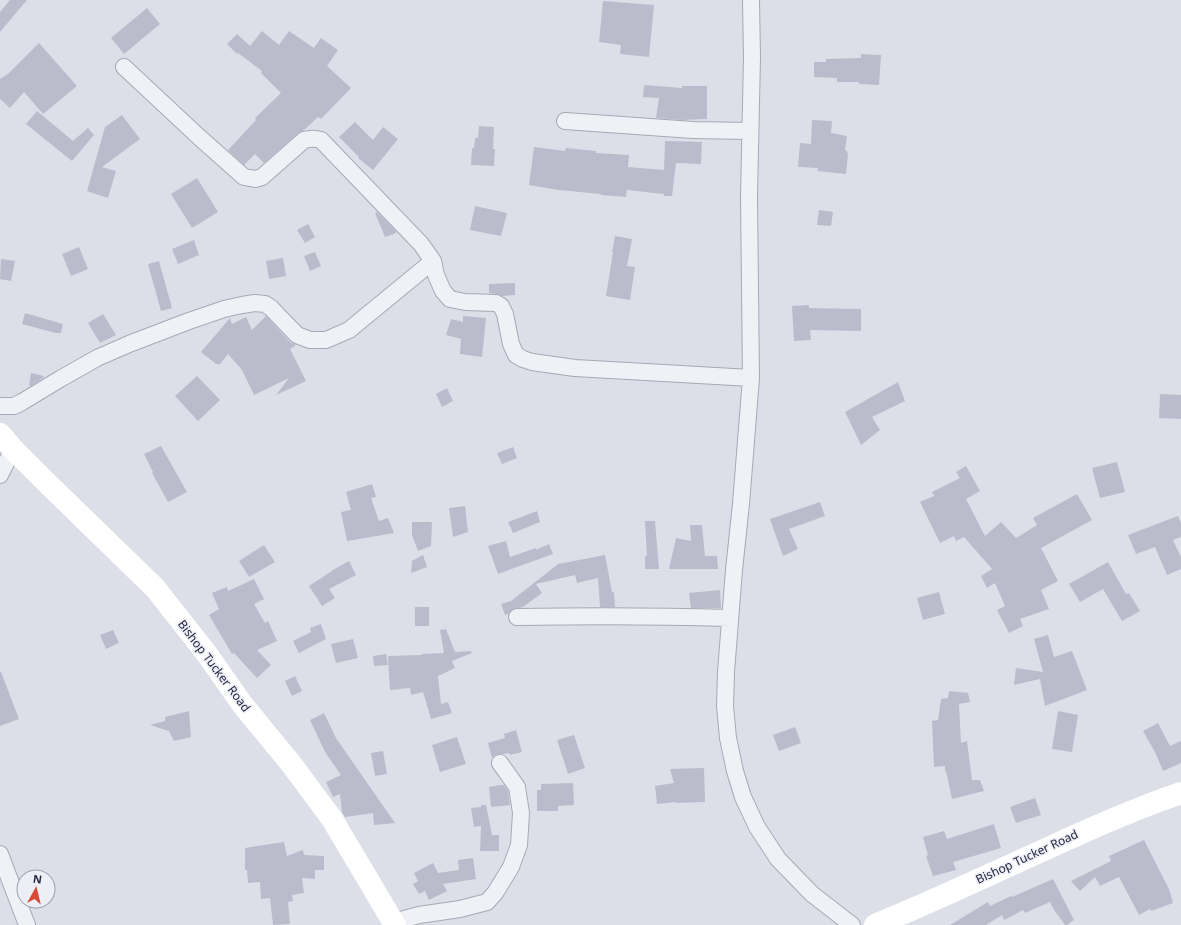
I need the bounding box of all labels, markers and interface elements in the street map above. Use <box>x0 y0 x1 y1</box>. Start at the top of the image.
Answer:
street label: Bishop Tucker Road <box>174 616 255 715</box>
street label: Bishop Tucker Road <box>973 825 1081 888</box>
north arrow <box>16 869 56 909</box>
text: N <box>32 871 43 887</box>

